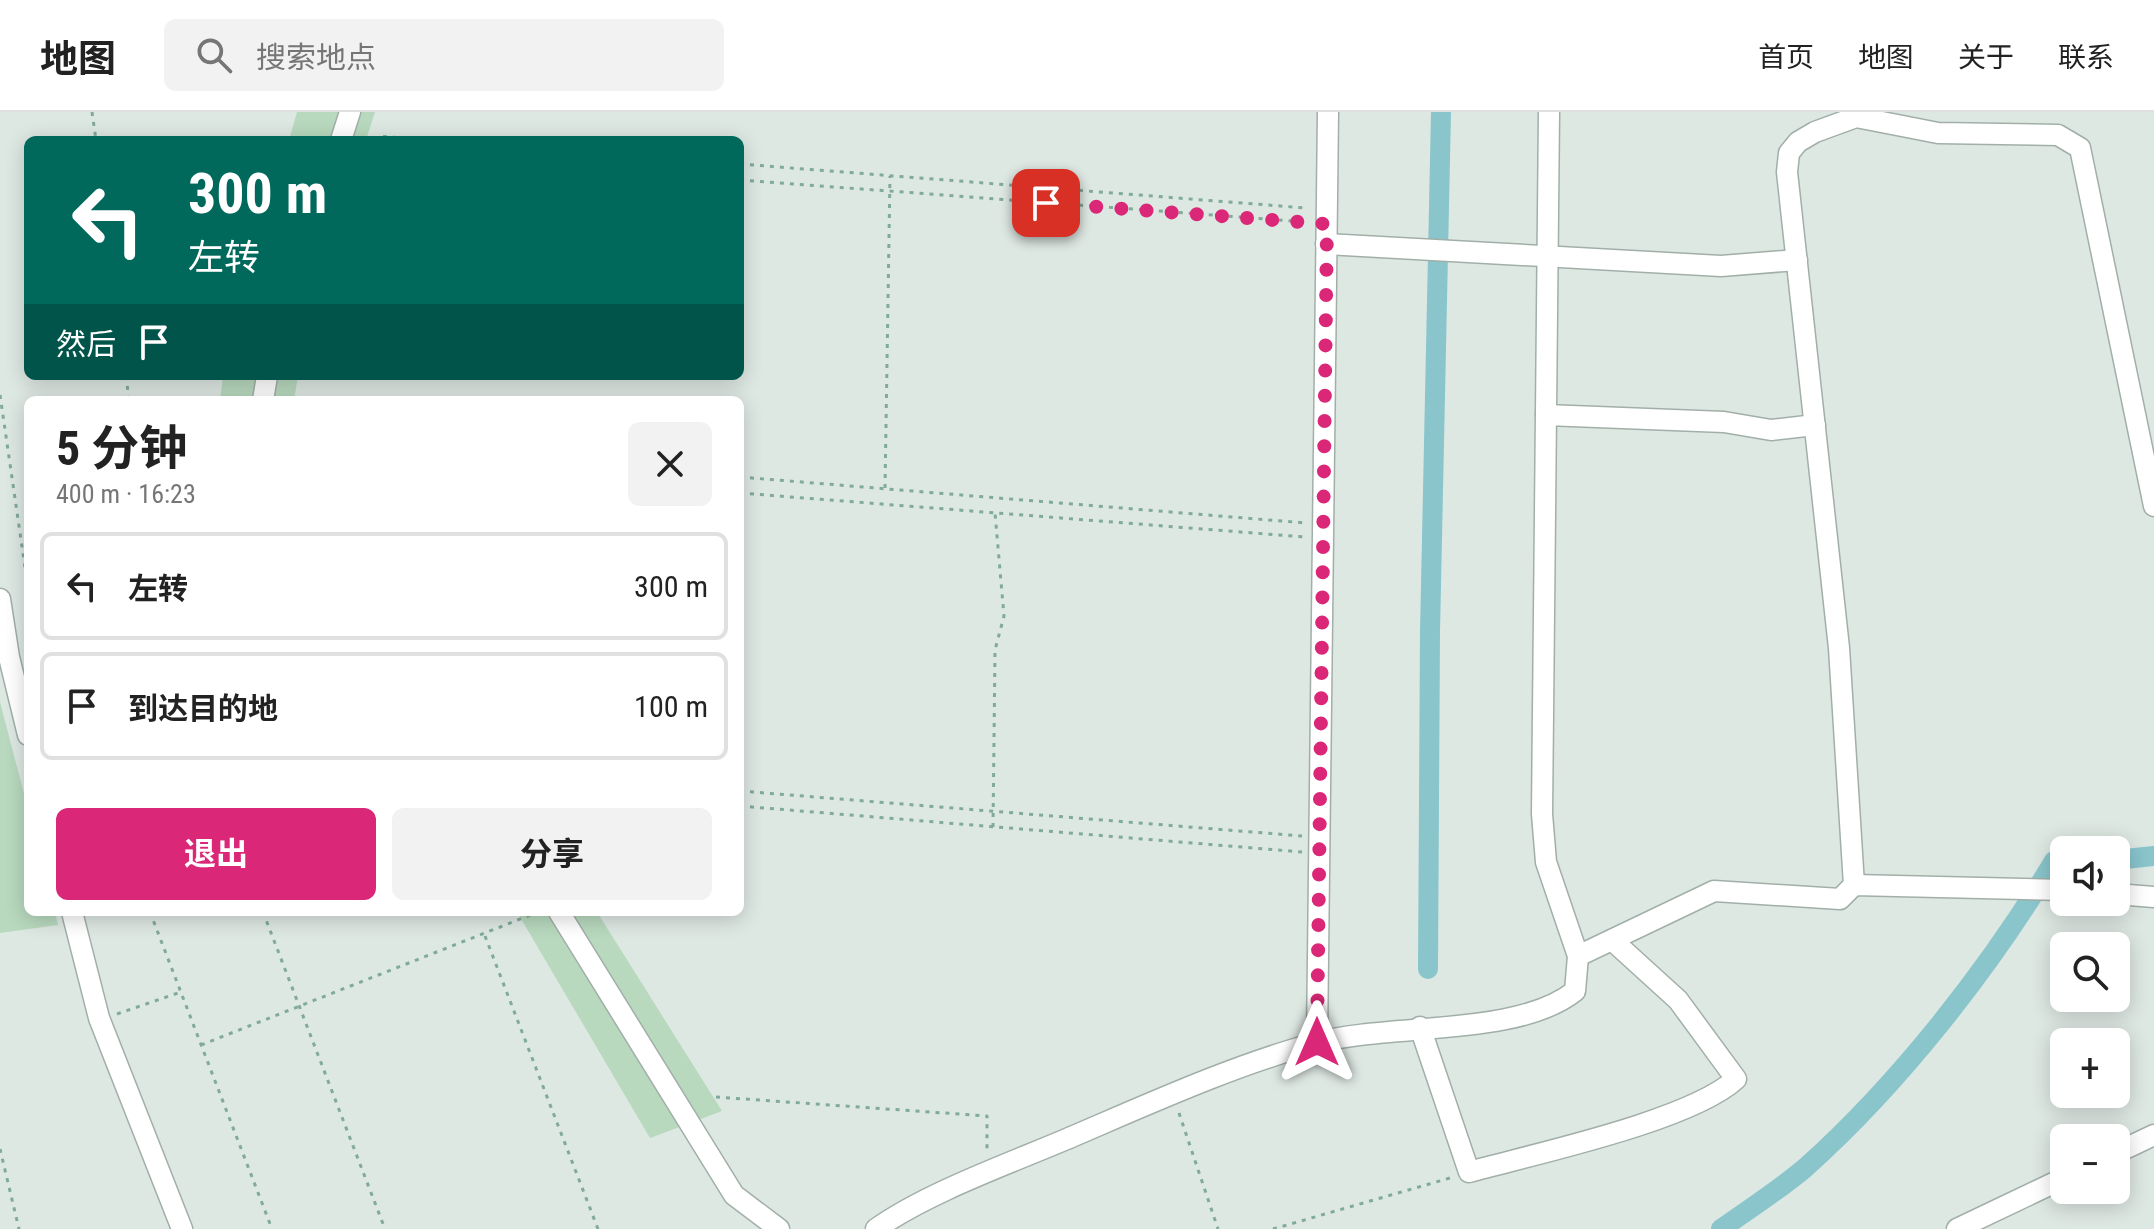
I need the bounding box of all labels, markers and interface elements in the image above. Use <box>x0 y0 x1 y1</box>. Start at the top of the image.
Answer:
search box <box>164 19 724 91</box>
icon: search <box>192 33 236 77</box>
text: 地图 <box>40 37 116 81</box>
text: 搜索地点 <box>256 40 376 75</box>
text: 首页 <box>1758 41 1814 74</box>
text: 地图 <box>1858 41 1914 74</box>
text: 关于 <box>1958 41 2014 74</box>
text: 联系 <box>2058 41 2114 74</box>
text: 300 m <box>188 161 327 227</box>
icon: left <box>56 168 160 272</box>
pin <box>1012 169 1080 237</box>
icon: arrive <box>1024 181 1068 225</box>
text: 左转 <box>188 237 260 279</box>
icon: arrive <box>132 320 176 364</box>
text: 然后 <box>56 327 116 362</box>
text: 5 分钟 <box>56 420 187 477</box>
button: close <box>628 422 712 506</box>
text: 400 m · 16:23 <box>56 479 196 509</box>
icon: left <box>60 564 104 608</box>
text: 300 m <box>634 569 708 604</box>
text: 左转 <box>128 571 188 606</box>
icon: arrive <box>60 684 104 728</box>
text: 100 m <box>634 689 708 724</box>
text: 到达目的地 <box>128 691 278 726</box>
button: 退出 <box>56 808 376 900</box>
button: 分享 <box>392 808 712 900</box>
map controls <box>2050 836 2130 1204</box>
button: sound <box>2050 836 2130 916</box>
button: search <box>2050 932 2130 1012</box>
position arrow <box>1275 1000 1359 1084</box>
button: + <box>2050 1028 2130 1108</box>
button: − <box>2050 1124 2130 1204</box>

